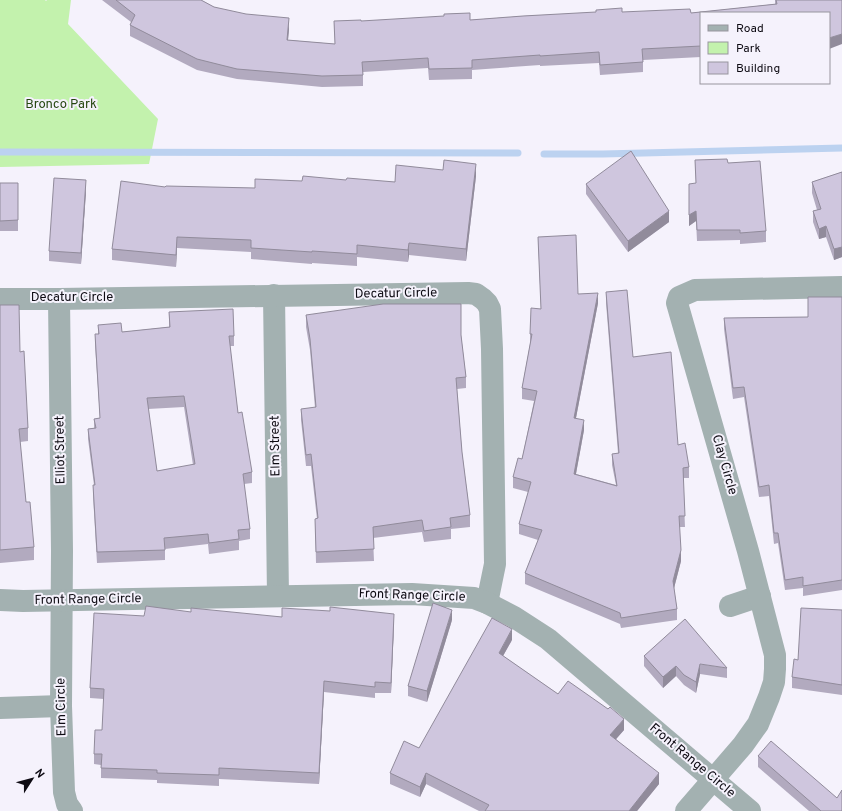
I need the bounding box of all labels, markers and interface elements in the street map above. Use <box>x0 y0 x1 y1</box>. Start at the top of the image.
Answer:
legend <box>700 12 830 84</box>
text: Road <box>736 21 764 37</box>
text: Park <box>736 41 761 57</box>
text: Building <box>736 61 780 77</box>
park label: Bronco Park <box>25 97 97 113</box>
street label: Decatur Circle <box>355 285 437 303</box>
street label: Decatur Circle <box>31 290 113 306</box>
street label: Elliot Street <box>52 415 70 485</box>
street label: Elm Street <box>267 415 285 477</box>
street label: Clay Circle <box>708 433 740 497</box>
street label: Front Range Circle <box>358 586 466 606</box>
street label: Front Range Circle <box>34 591 142 609</box>
street label: Elm Circle <box>53 678 71 736</box>
street label: Front Range Circle <box>646 720 738 802</box>
north arrow <box>12 759 52 799</box>
text: N <box>31 766 47 781</box>

